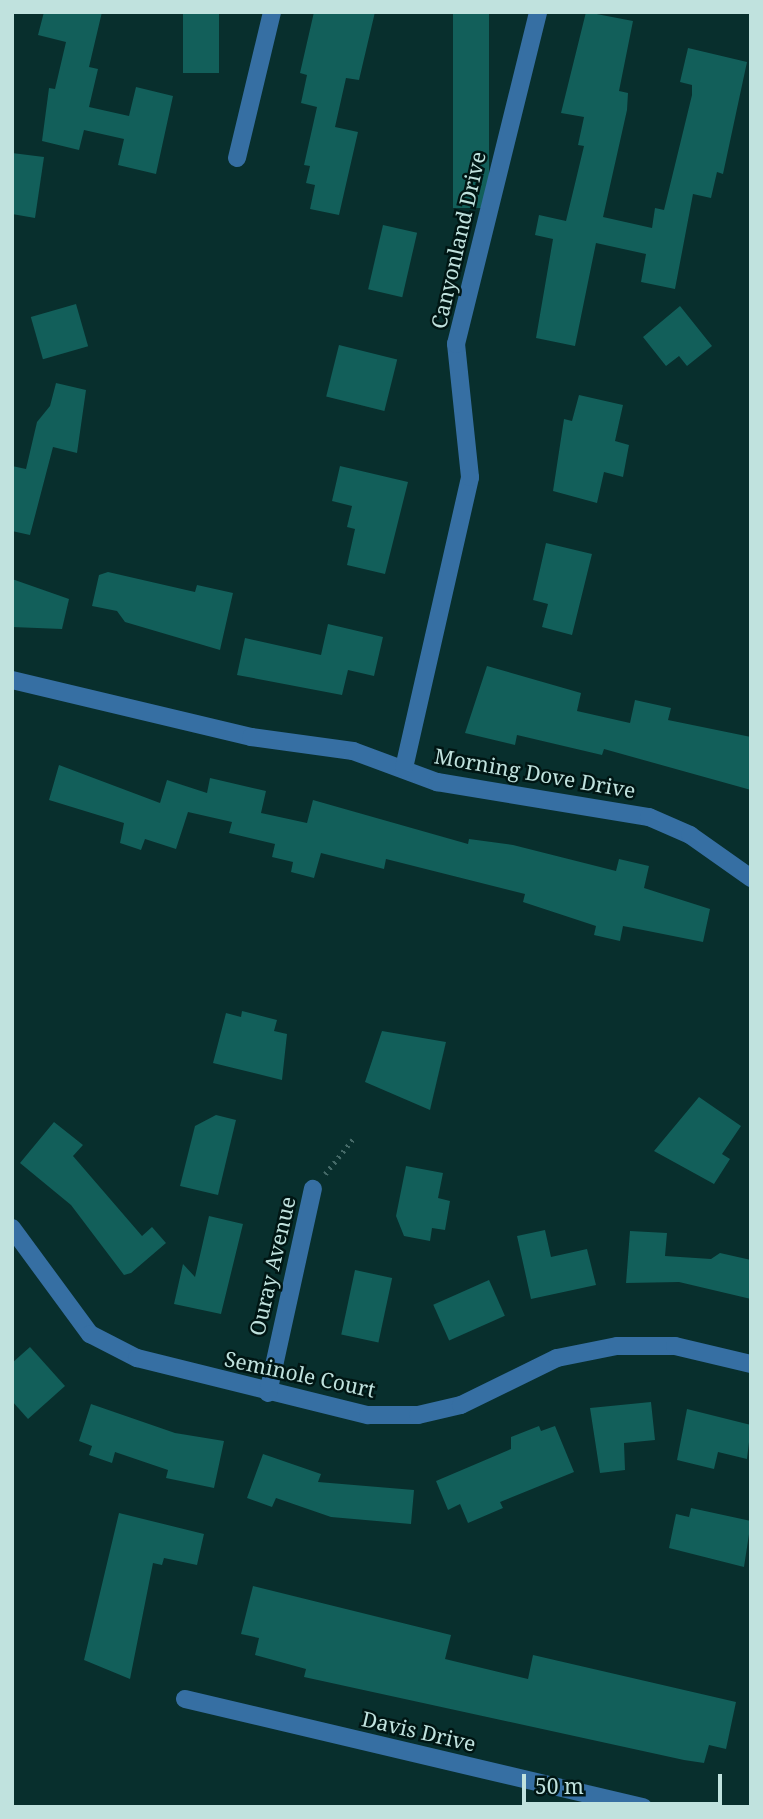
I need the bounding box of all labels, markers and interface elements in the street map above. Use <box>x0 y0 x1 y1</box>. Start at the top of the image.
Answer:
street label: Canyonland Drive <box>425 149 491 331</box>
street label: Morning Dove Drive <box>432 743 638 803</box>
street label: Ouray Avenue <box>244 1194 300 1338</box>
street label: Seminole Court <box>222 1346 378 1402</box>
street label: Davis Drive <box>360 1706 478 1756</box>
scale bar <box>525 1759 724 1803</box>
text: 50 m <box>535 1772 584 1800</box>

